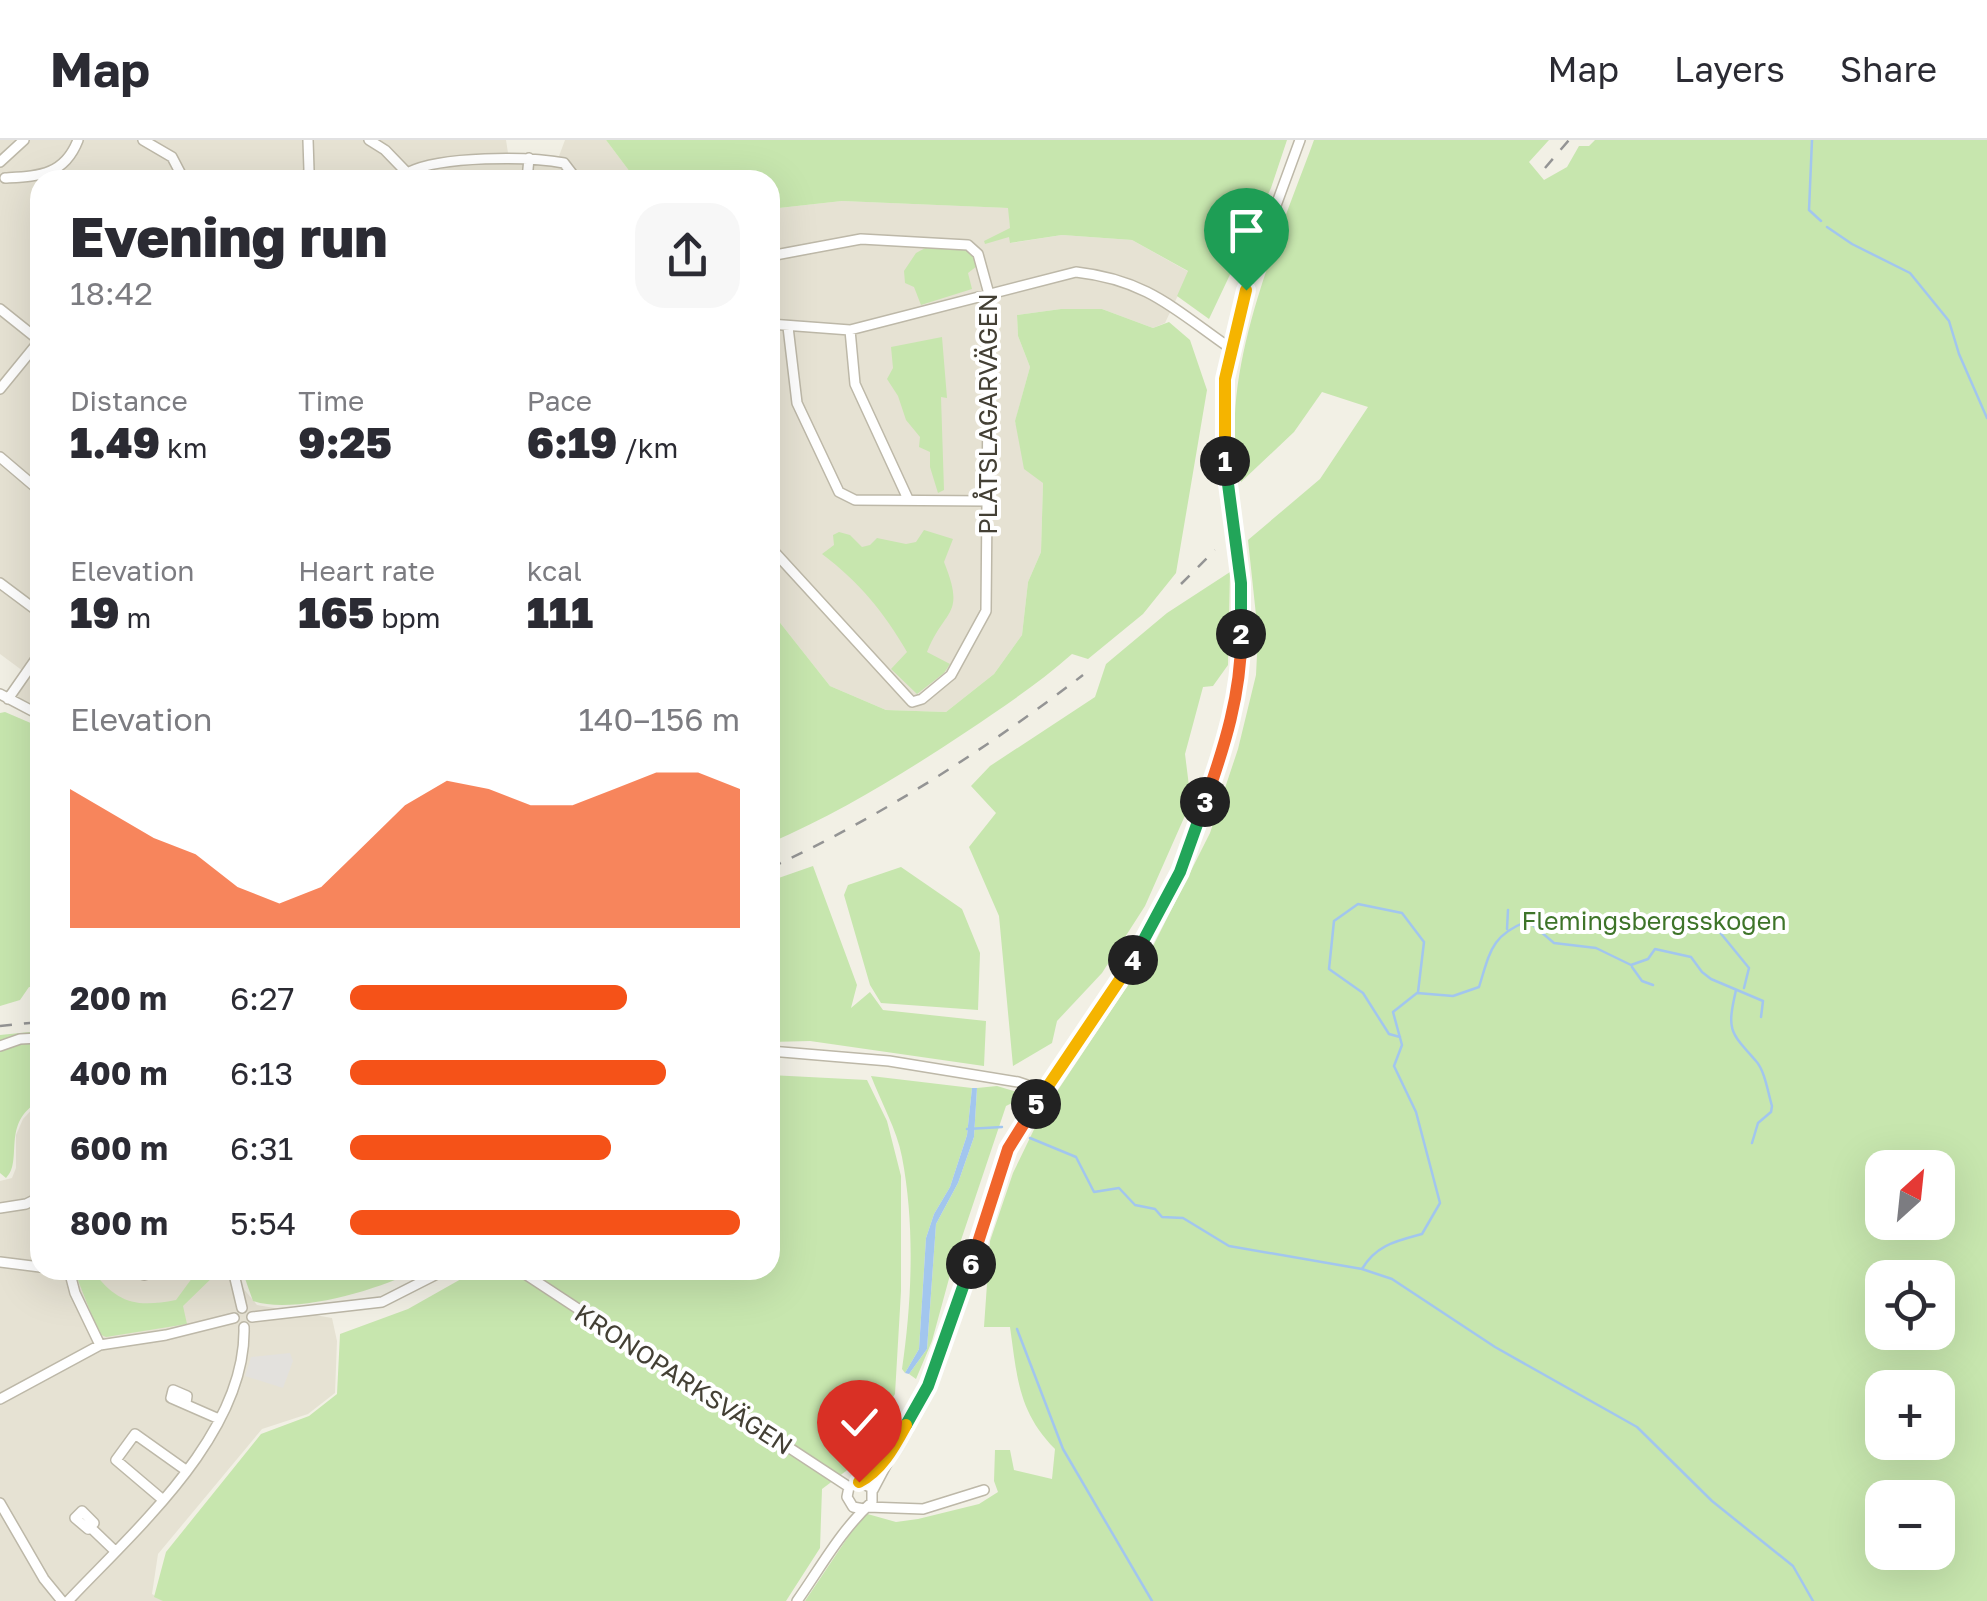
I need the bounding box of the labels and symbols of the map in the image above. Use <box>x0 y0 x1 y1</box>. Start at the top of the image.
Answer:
pin <box>1204 188 1289 291</box>
street label: PLÅTSLAGARVÄGEN <box>972 293 1003 535</box>
pin: 1 <box>1200 436 1250 486</box>
pin: 2 <box>1216 609 1266 659</box>
pin: 3 <box>1180 777 1230 827</box>
park label: Flemingsbergsskogen <box>1521 905 1787 936</box>
pin: 4 <box>1108 935 1158 985</box>
pin: 5 <box>1011 1079 1061 1129</box>
north arrow <box>1865 1150 1955 1240</box>
pin: 6 <box>946 1239 996 1289</box>
street label: KRONOPARKSVÄGEN <box>569 1297 799 1461</box>
pin <box>817 1380 902 1483</box>

